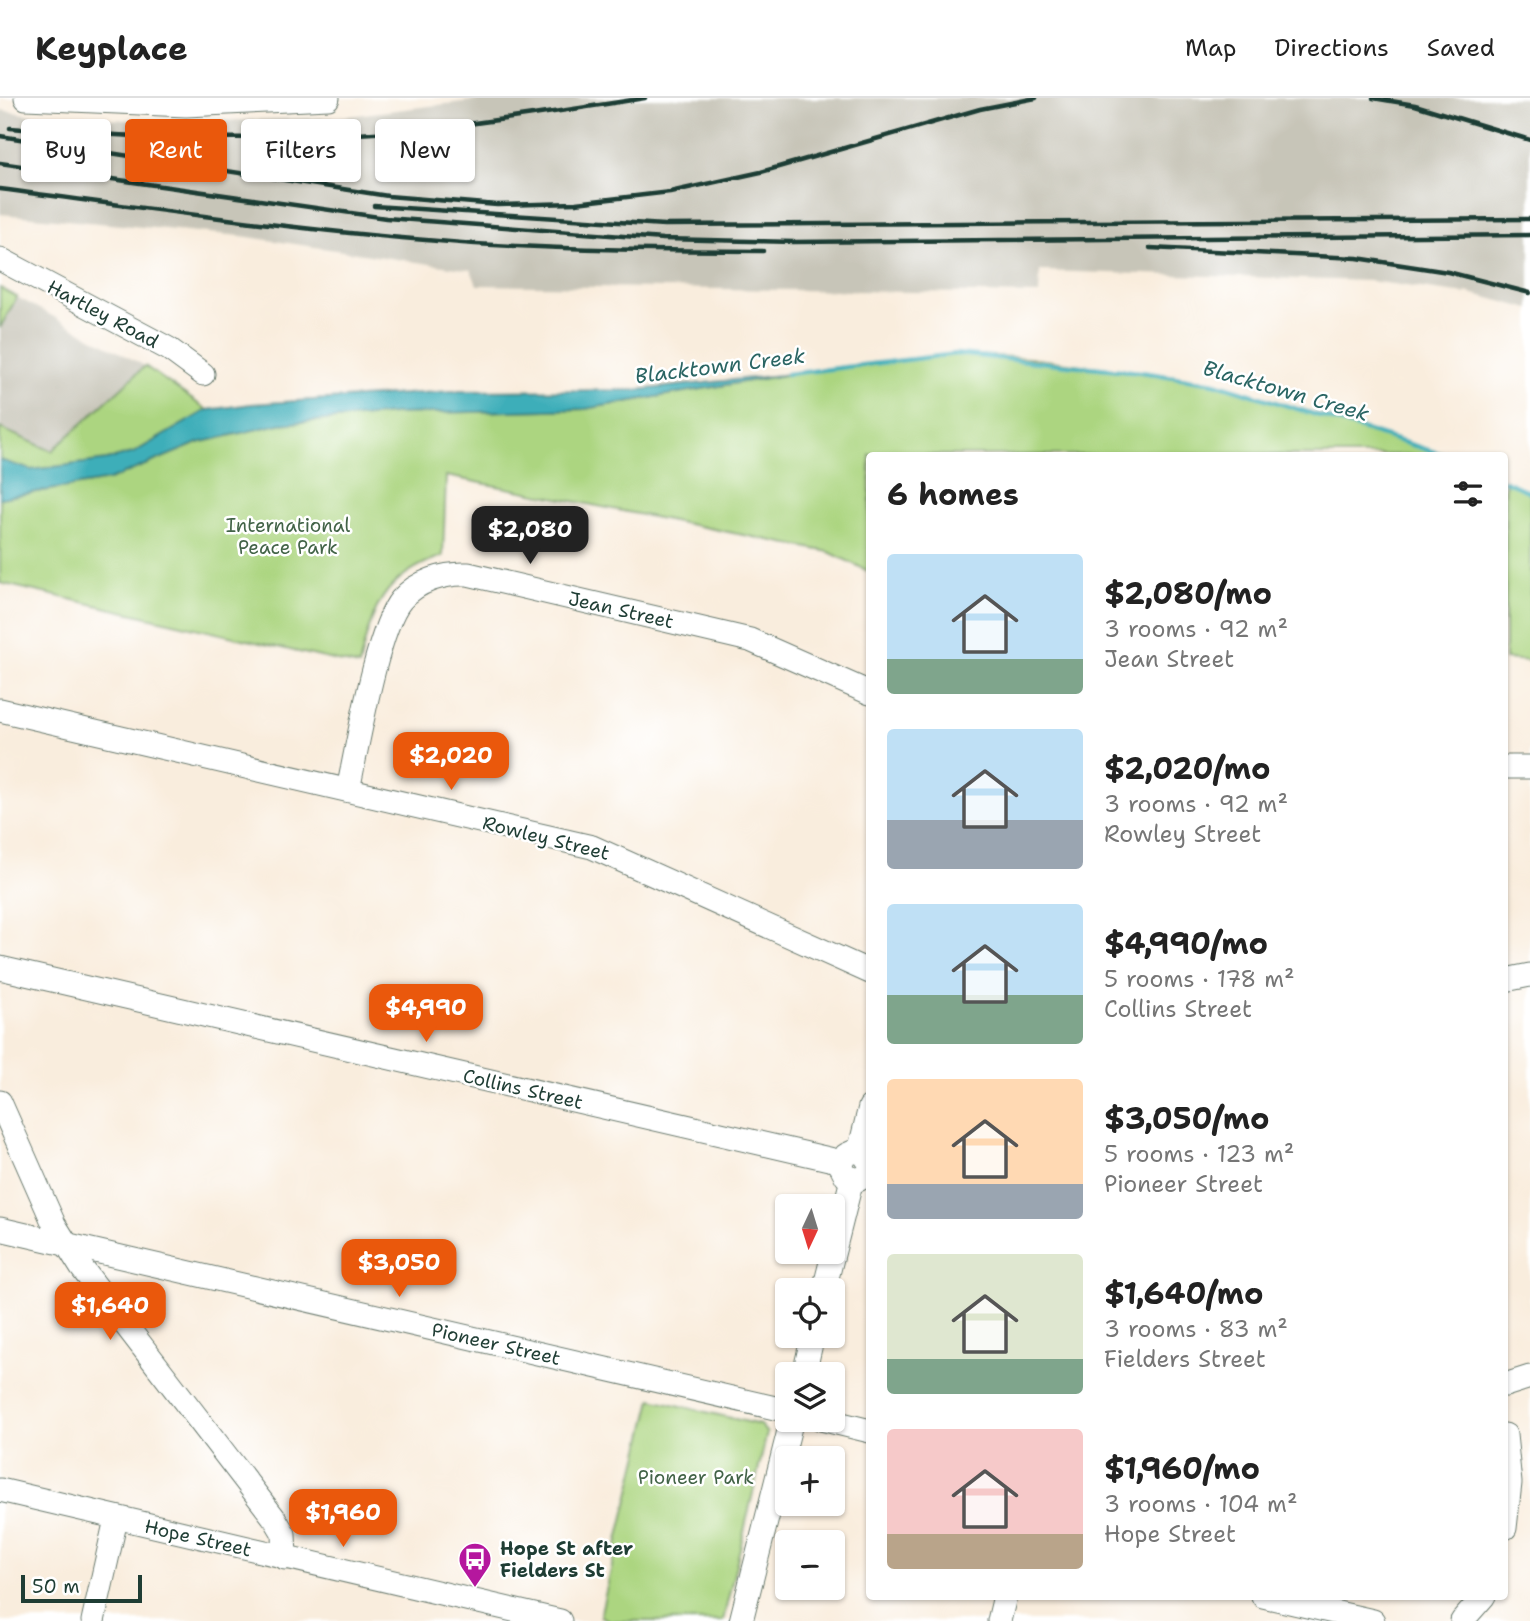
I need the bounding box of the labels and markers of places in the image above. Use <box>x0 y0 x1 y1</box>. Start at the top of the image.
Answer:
pin: $2,080 <box>473 506 587 566</box>
pin: $2,020 <box>394 732 508 792</box>
pin: $4,990 <box>369 984 483 1044</box>
pin: $3,050 <box>342 1240 456 1299</box>
pin: $1,640 <box>53 1282 167 1342</box>
pin: $1,960 <box>286 1490 400 1549</box>
place label: Hope St after Fielders St <box>500 1536 633 1583</box>
bus stop icon: Hope St after Fielders St <box>456 1540 494 1589</box>

